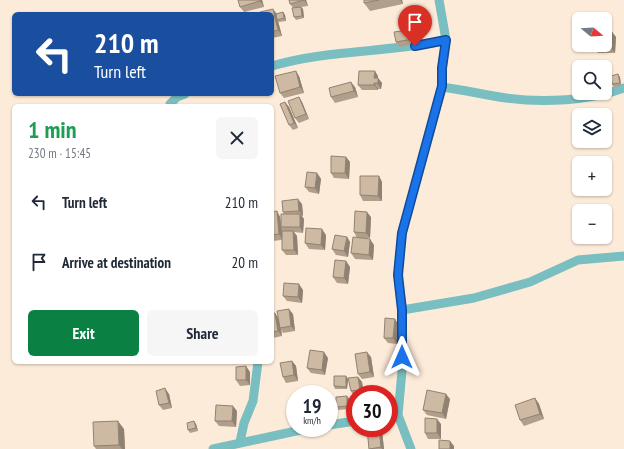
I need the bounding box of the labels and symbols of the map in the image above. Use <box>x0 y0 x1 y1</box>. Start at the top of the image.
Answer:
pin <box>398 5 432 46</box>
north arrow <box>572 12 612 52</box>
position arrow <box>381 336 423 378</box>
speed limit sign: 30 <box>346 385 398 437</box>

